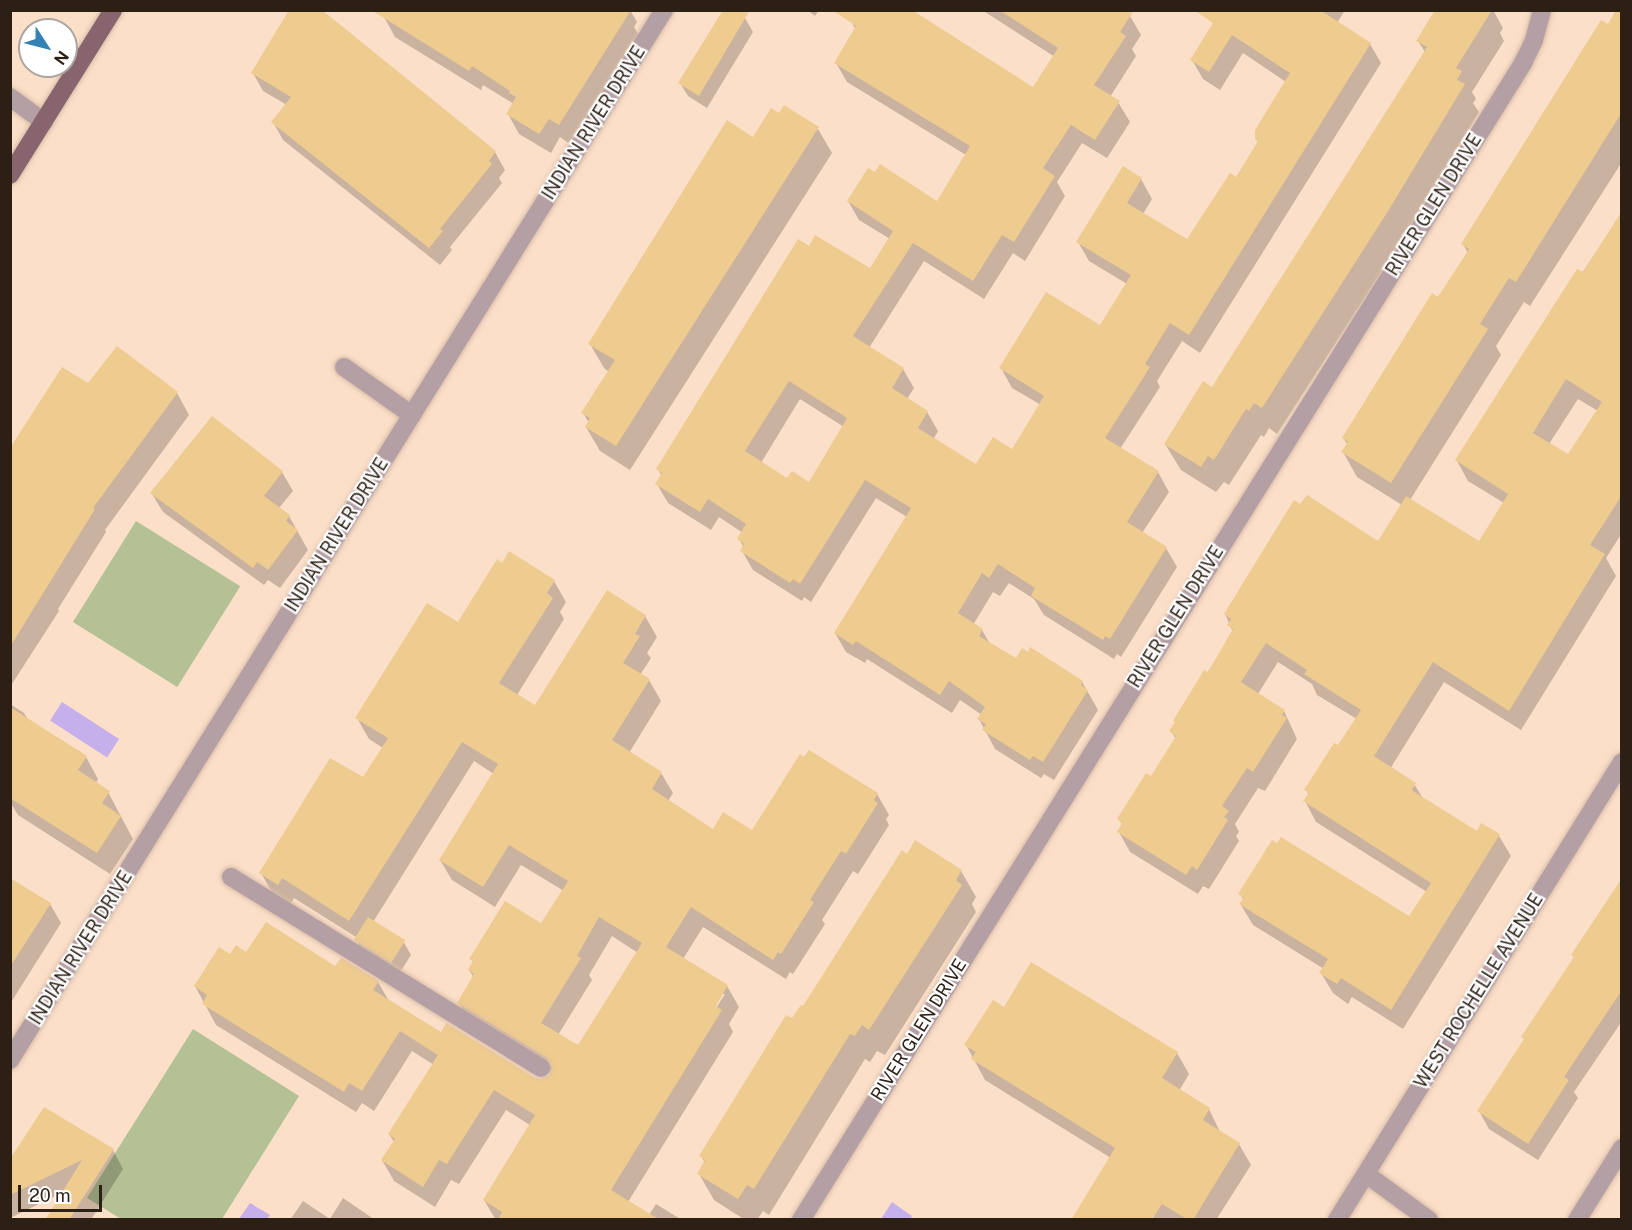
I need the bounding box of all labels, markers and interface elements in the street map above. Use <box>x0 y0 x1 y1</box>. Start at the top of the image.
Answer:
north arrow <box>18 18 78 78</box>
street label: INDIAN RIVER DRIVE <box>538 42 650 204</box>
text: N <box>50 47 73 68</box>
street label: RIVER GLEN DRIVE <box>1382 130 1486 280</box>
street label: INDIAN RIVER DRIVE <box>281 454 393 616</box>
street label: RIVER GLEN DRIVE <box>1124 542 1228 692</box>
street label: INDIAN RIVER DRIVE <box>25 867 137 1029</box>
street label: WEST ROCHELLE AVENUE <box>1410 890 1548 1092</box>
street label: RIVER GLEN DRIVE <box>867 955 971 1105</box>
scale bar <box>21 1173 105 1211</box>
text: 20 m <box>29 1185 71 1206</box>

